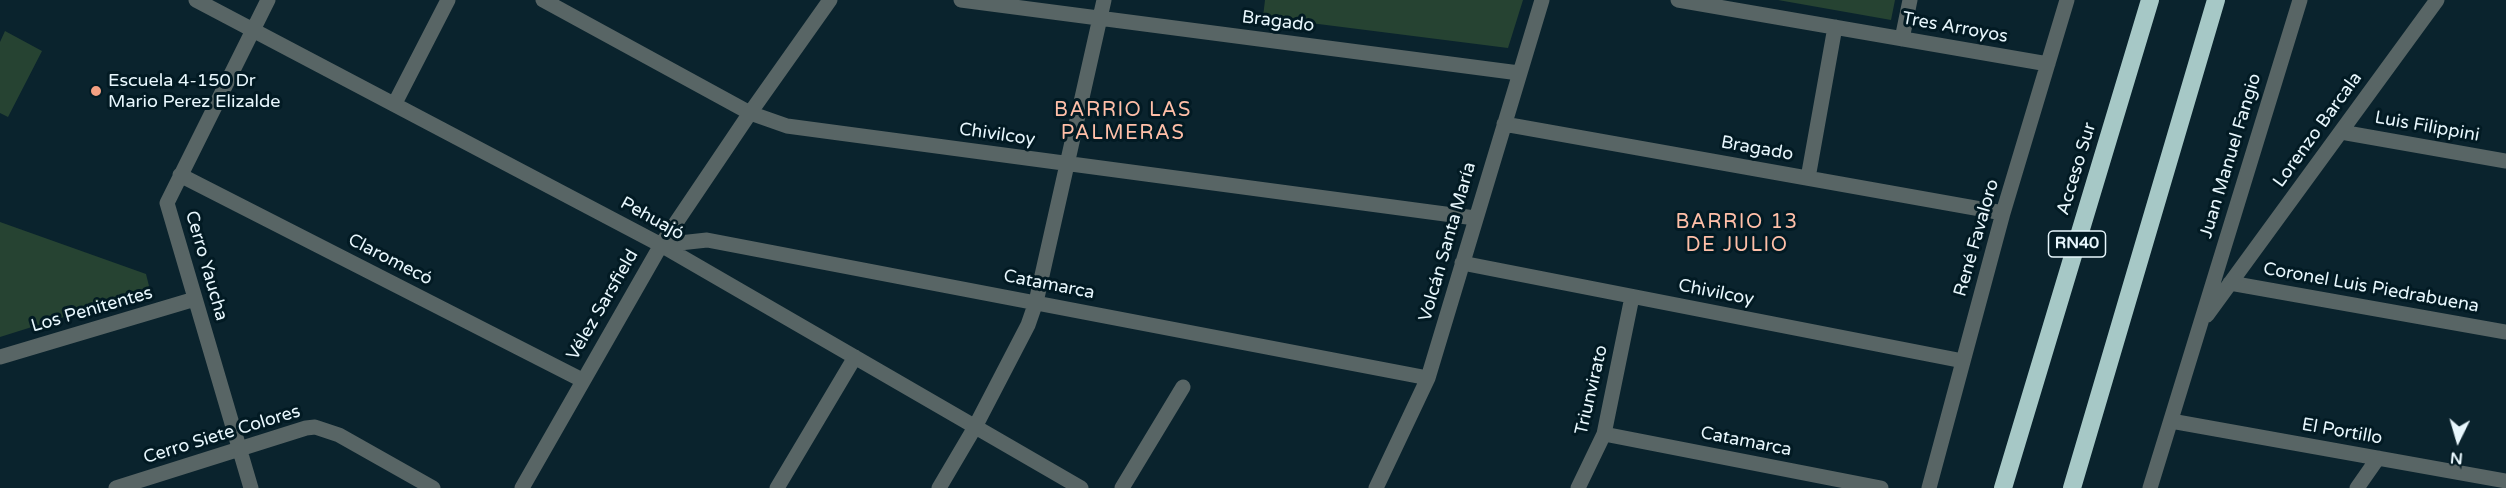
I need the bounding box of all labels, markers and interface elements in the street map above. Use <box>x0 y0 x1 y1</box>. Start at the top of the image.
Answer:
street label: Bragado <box>1240 7 1316 37</box>
street label: Tres Arroyos <box>1901 8 2009 48</box>
street label: Lorenzo Barcala <box>2269 68 2367 192</box>
place label: Escuela 4-150 Dr Mario Perez Elizalde <box>108 70 281 112</box>
street label: Juan Manuel Fangio <box>2196 71 2266 241</box>
marker: Escuela 4-150 Dr Mario Perez Elizalde <box>89 84 103 98</box>
district label: BARRIO LAS PALMERAS <box>1054 99 1192 146</box>
street label: Luis Filippini <box>2373 107 2481 147</box>
street label: Chivilcoy <box>958 119 1036 151</box>
street label: Acceso Sur <box>2053 120 2101 218</box>
street label: Bragado <box>1719 132 1795 166</box>
street label: Volcán Santa María <box>1415 160 1481 324</box>
street label: René Favaloro <box>1950 177 2004 299</box>
street label: Pehuajó <box>616 193 688 245</box>
street label: Cerro Yaucha <box>180 209 232 323</box>
district label: BARRIO 13 DE JULIO <box>1675 211 1799 258</box>
street label: Claromecó <box>344 230 436 290</box>
road number: RN40 <box>2048 231 2106 257</box>
street label: Vélez Sarsfield <box>563 246 643 364</box>
street label: Coronel Luis Piedrabuena <box>2261 258 2481 318</box>
street label: Catamarca <box>1002 266 1096 304</box>
street label: Chivilcoy <box>1676 275 1756 311</box>
street label: Los Penitentes <box>29 282 155 338</box>
street label: Triunvirato <box>1571 343 1613 437</box>
street label: Cerro Siete Colores <box>141 401 303 469</box>
north arrow <box>2428 410 2488 470</box>
street label: El Portillo <box>2300 414 2384 450</box>
street label: Catamarca <box>1699 423 1793 461</box>
text: N <box>2449 447 2464 468</box>

